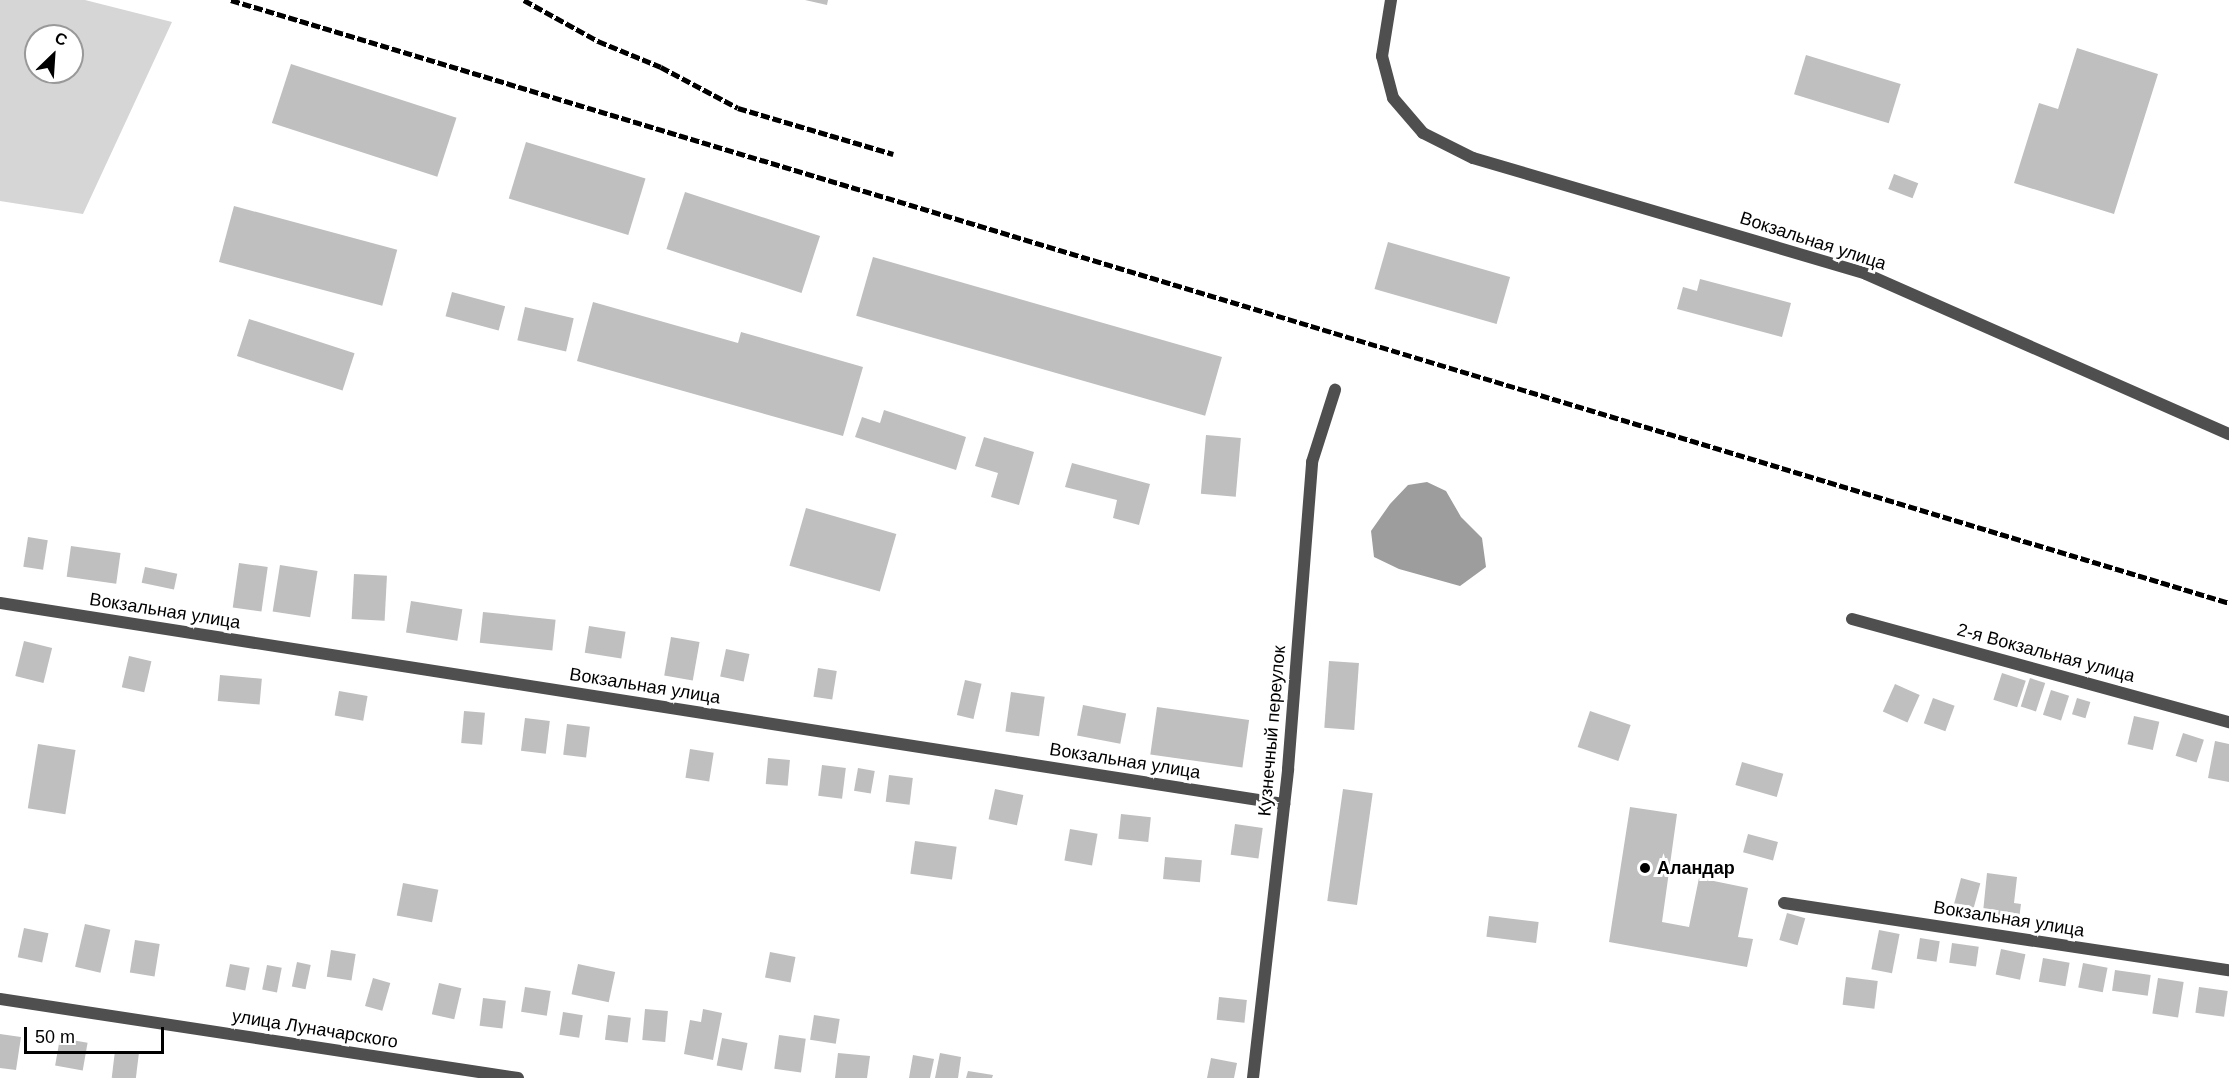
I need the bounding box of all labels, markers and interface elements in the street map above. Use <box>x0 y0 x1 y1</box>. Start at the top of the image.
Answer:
north arrow <box>24 24 84 84</box>
text: С <box>52 29 70 49</box>
street label: Вокзальная улица <box>1737 207 1889 275</box>
street label: Вокзальная улица <box>88 588 242 634</box>
street label: 2-я Вокзальная улица <box>1955 619 2137 687</box>
street label: Кузнечный переулок <box>1254 645 1290 817</box>
street label: Вокзальная улица <box>568 663 722 709</box>
street label: Вокзальная улица <box>1048 738 1202 784</box>
place label: Аландар <box>1657 857 1735 879</box>
marker: Аландар <box>1638 861 1652 875</box>
street label: Вокзальная улица <box>1932 896 2086 942</box>
street label: улица Луначарского <box>230 1005 400 1053</box>
scale bar <box>27 1015 166 1053</box>
text: 50 m <box>35 1027 75 1047</box>

